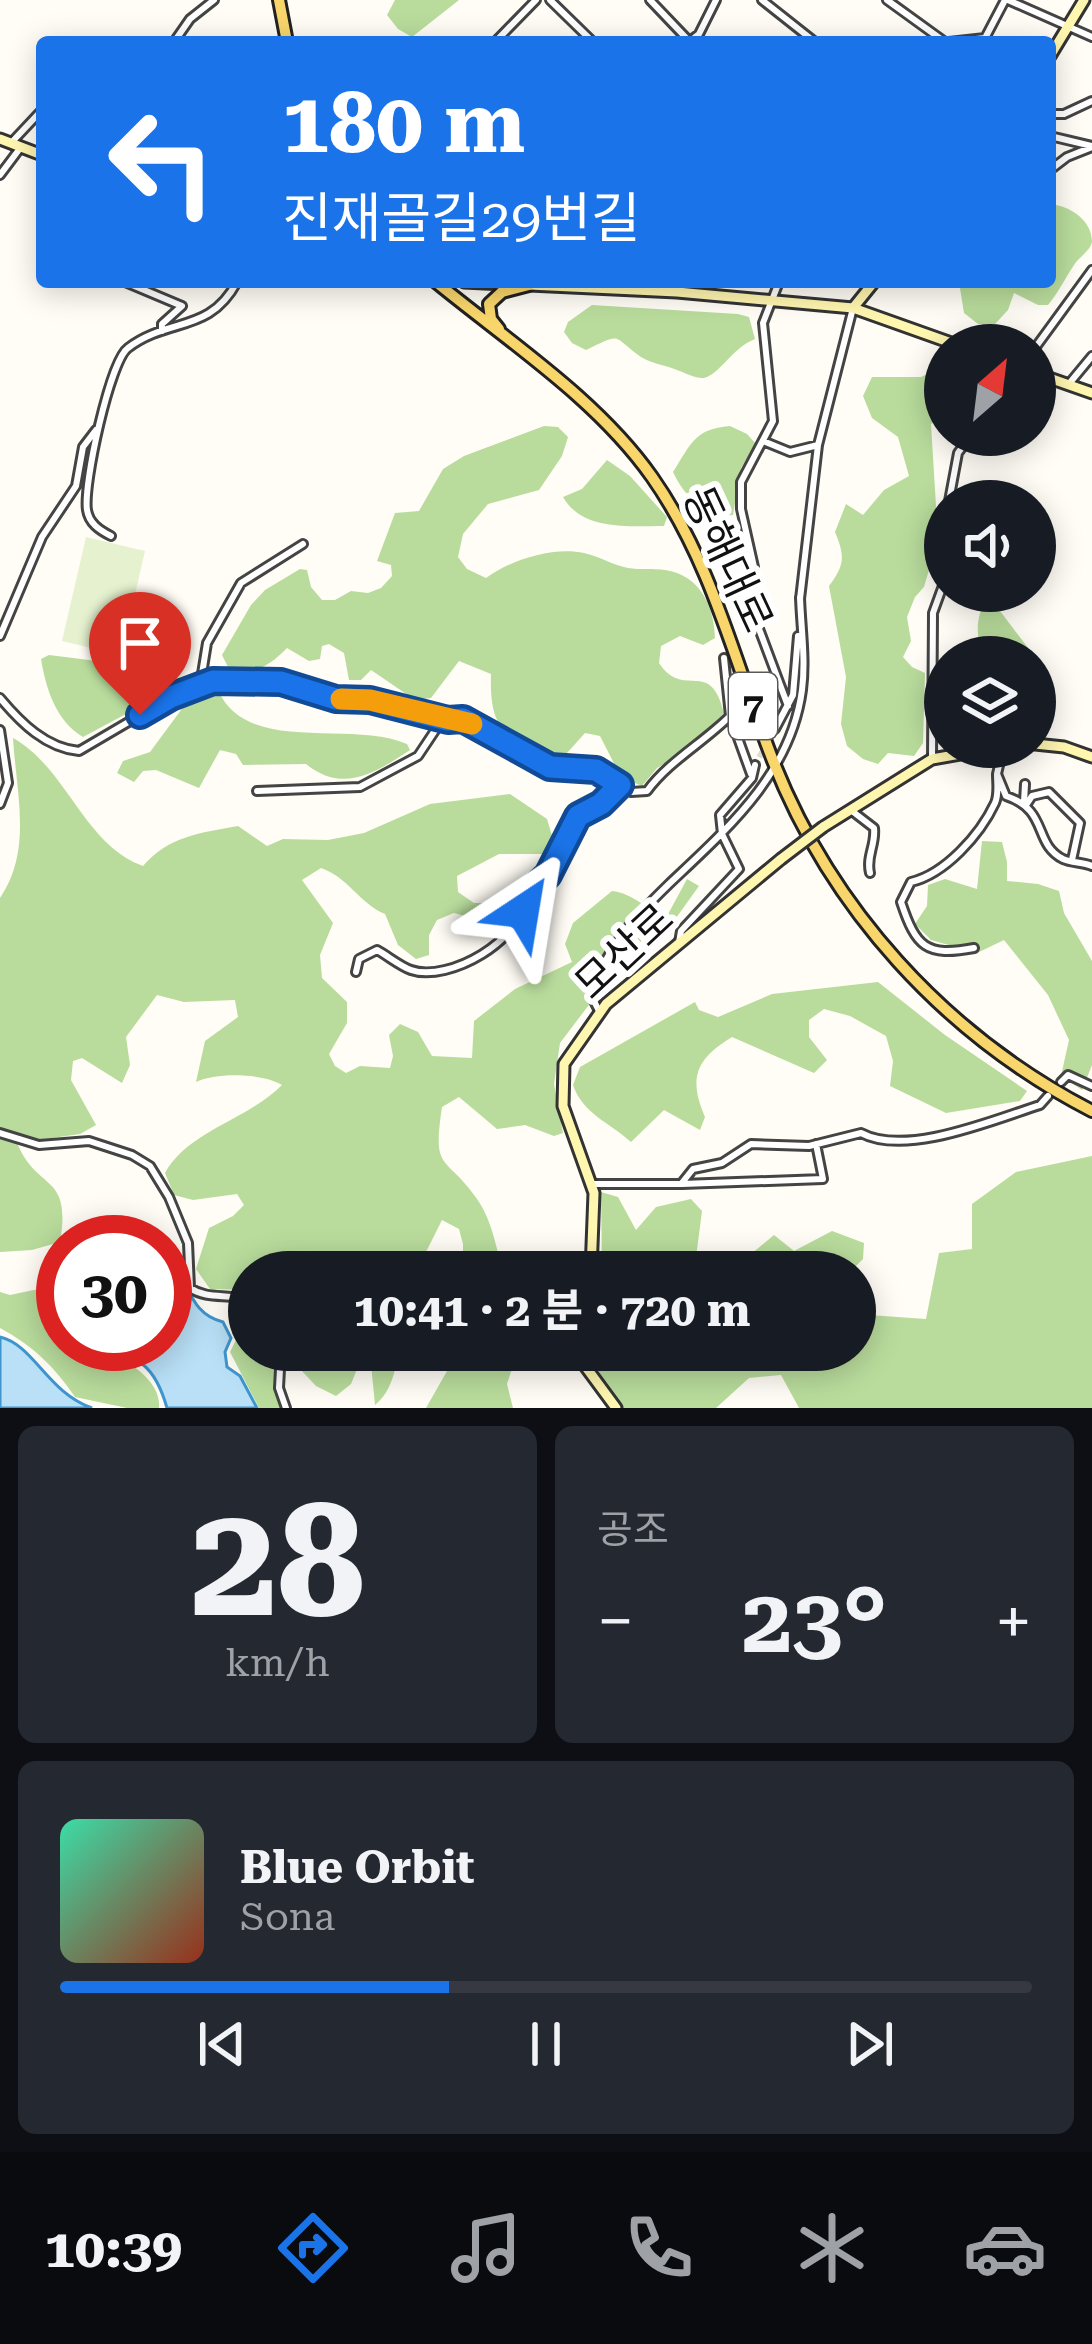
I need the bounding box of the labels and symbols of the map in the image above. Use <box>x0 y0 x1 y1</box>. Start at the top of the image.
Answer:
north arrow <box>924 324 1056 456</box>
street label: 동해대로 <box>673 479 783 639</box>
pin <box>89 592 191 715</box>
road number: 7 <box>729 673 777 739</box>
position arrow <box>460 848 586 974</box>
street label: 모산로 <box>565 894 683 1008</box>
speed limit sign: 30 <box>36 1215 192 1371</box>

